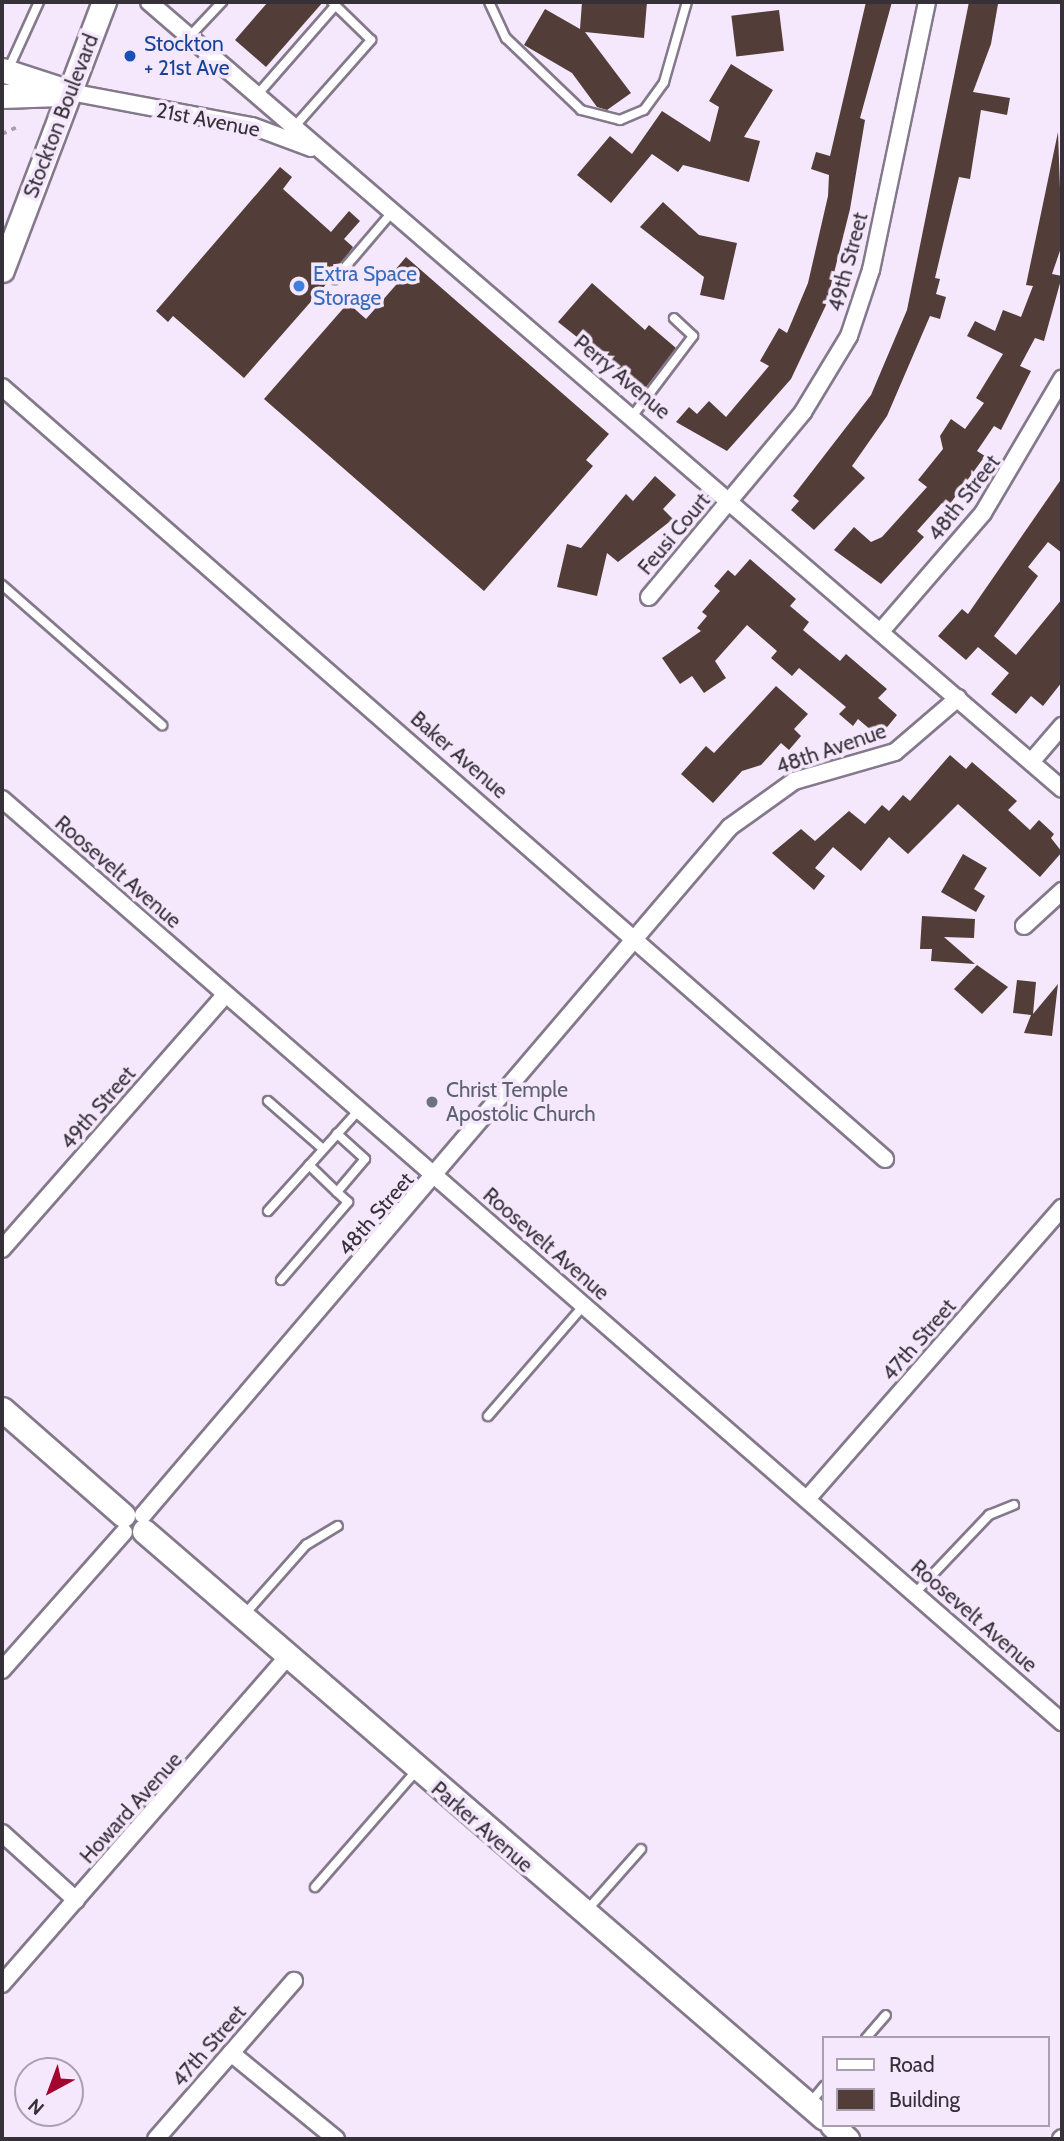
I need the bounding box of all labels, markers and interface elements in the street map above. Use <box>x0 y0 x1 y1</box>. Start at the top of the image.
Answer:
street label: Stockton Boulevard <box>18 31 104 201</box>
place label: Stockton + 21st Ave <box>144 31 229 81</box>
marker: Stockton + 21st Ave <box>122 48 138 64</box>
street label: 21st Avenue <box>154 98 262 142</box>
street label: 49th Street <box>823 210 873 314</box>
place label: Extra Space Storage <box>313 261 417 311</box>
marker: Extra Space Storage <box>291 278 307 294</box>
street label: Perry Avenue <box>569 330 675 424</box>
street label: 48th Street <box>923 450 1005 546</box>
street label: Feusi Court <box>633 488 715 580</box>
street label: Baker Avenue <box>405 706 513 804</box>
street label: 48th Avenue <box>773 718 889 780</box>
street label: Roosevelt Avenue <box>50 810 186 934</box>
street label: 49th Street <box>55 1062 141 1154</box>
place label: Christ Temple Apostolic Church <box>446 1077 596 1127</box>
marker: Christ Temple Apostolic Church <box>424 1094 440 1110</box>
street label: 48th Street <box>333 1167 419 1261</box>
street label: Roosevelt Avenue <box>478 1182 614 1306</box>
street label: 47th Street <box>877 1294 961 1386</box>
street label: Roosevelt Avenue <box>906 1554 1042 1678</box>
street label: Howard Avenue <box>75 1747 187 1869</box>
street label: Parker Avenue <box>426 1776 538 1878</box>
street label: 47th Street <box>167 2000 251 2092</box>
legend <box>822 2036 1050 2127</box>
text: Road <box>889 2052 935 2077</box>
north arrow <box>14 2057 84 2127</box>
text: Building <box>889 2087 960 2112</box>
text: N <box>24 2094 49 2120</box>

